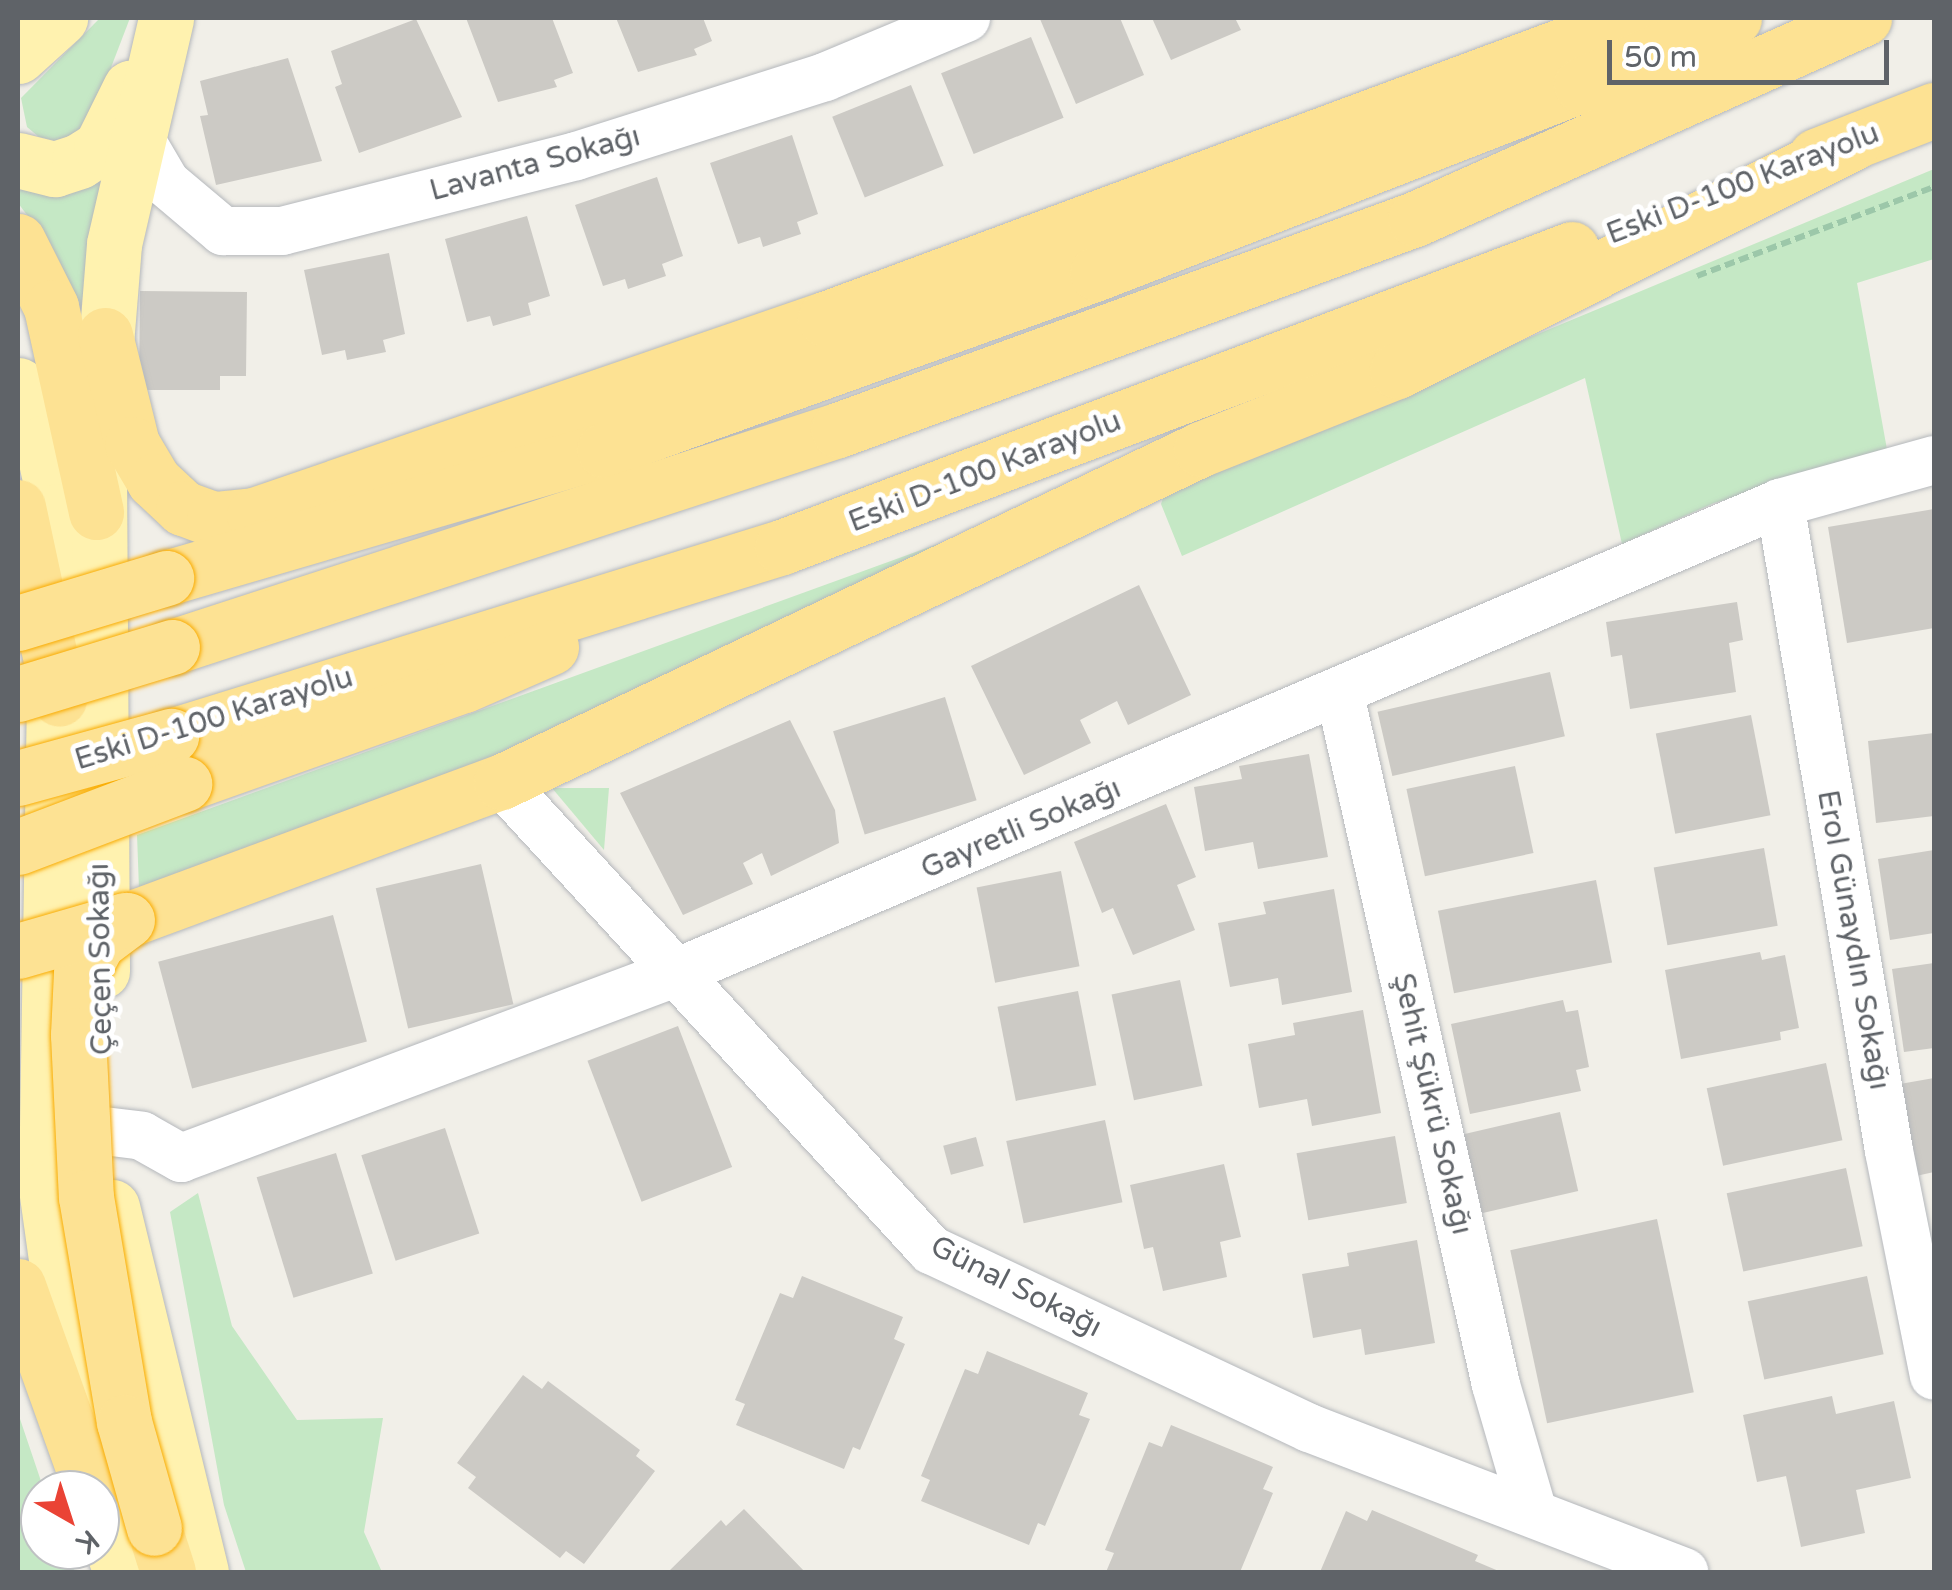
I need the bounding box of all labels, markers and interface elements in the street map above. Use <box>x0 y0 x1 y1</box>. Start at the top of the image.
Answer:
scale bar <box>1612 20 1894 82</box>
text: 50 m <box>1624 39 1697 76</box>
street label: Eski D-100 Karayolu <box>1602 115 1884 253</box>
street label: Lavanta Sokağı <box>426 119 644 209</box>
street label: Eski D-100 Karayolu <box>844 403 1126 541</box>
street label: Eski D-100 Karayolu <box>71 660 357 778</box>
street label: Gayretli Sokağı <box>916 771 1126 887</box>
street label: Erol Günaydın Sokağı <box>1809 787 1897 1093</box>
street label: Çeçen Sokağı <box>81 863 121 1055</box>
street label: Şehit Şükrü Sokağı <box>1384 970 1480 1238</box>
street label: Günal Sokağı <box>924 1228 1108 1346</box>
north arrow <box>20 1470 120 1570</box>
text: K <box>70 1523 106 1561</box>

